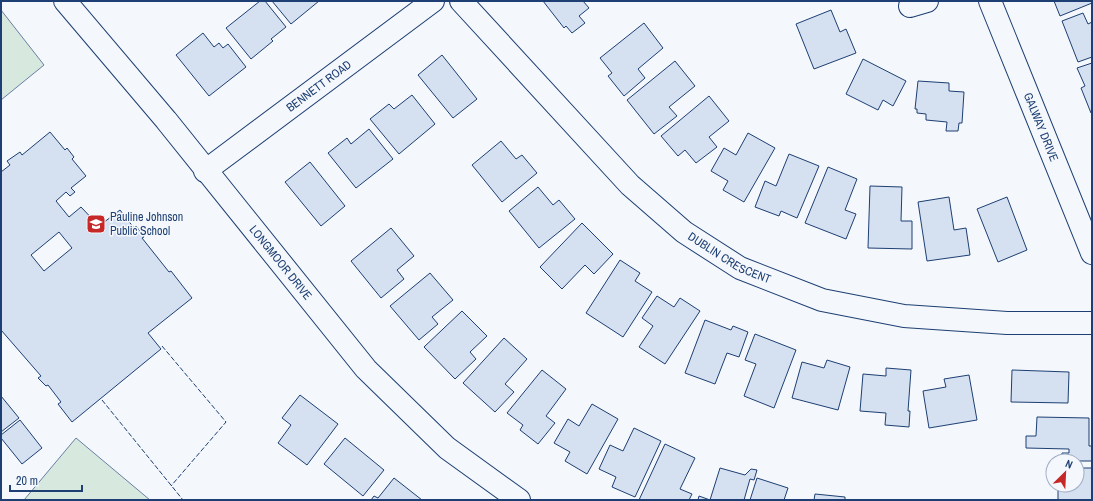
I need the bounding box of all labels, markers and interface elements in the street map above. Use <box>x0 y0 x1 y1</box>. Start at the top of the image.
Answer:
street label: BENNETT ROAD <box>283 57 354 116</box>
street label: GALWAY DRIVE <box>1020 90 1062 164</box>
place label: Pauline Johnson Public School <box>110 209 183 239</box>
school or university icon: Pauline Johnson Public School <box>85 213 107 235</box>
street label: LONGMOOR DRIVE <box>246 222 315 303</box>
street label: DUBLIN CRESCENT <box>685 229 773 287</box>
north arrow <box>1045 453 1085 493</box>
text: N <box>1063 456 1075 472</box>
scale bar <box>10 467 82 493</box>
text: 20 m <box>16 473 38 489</box>

